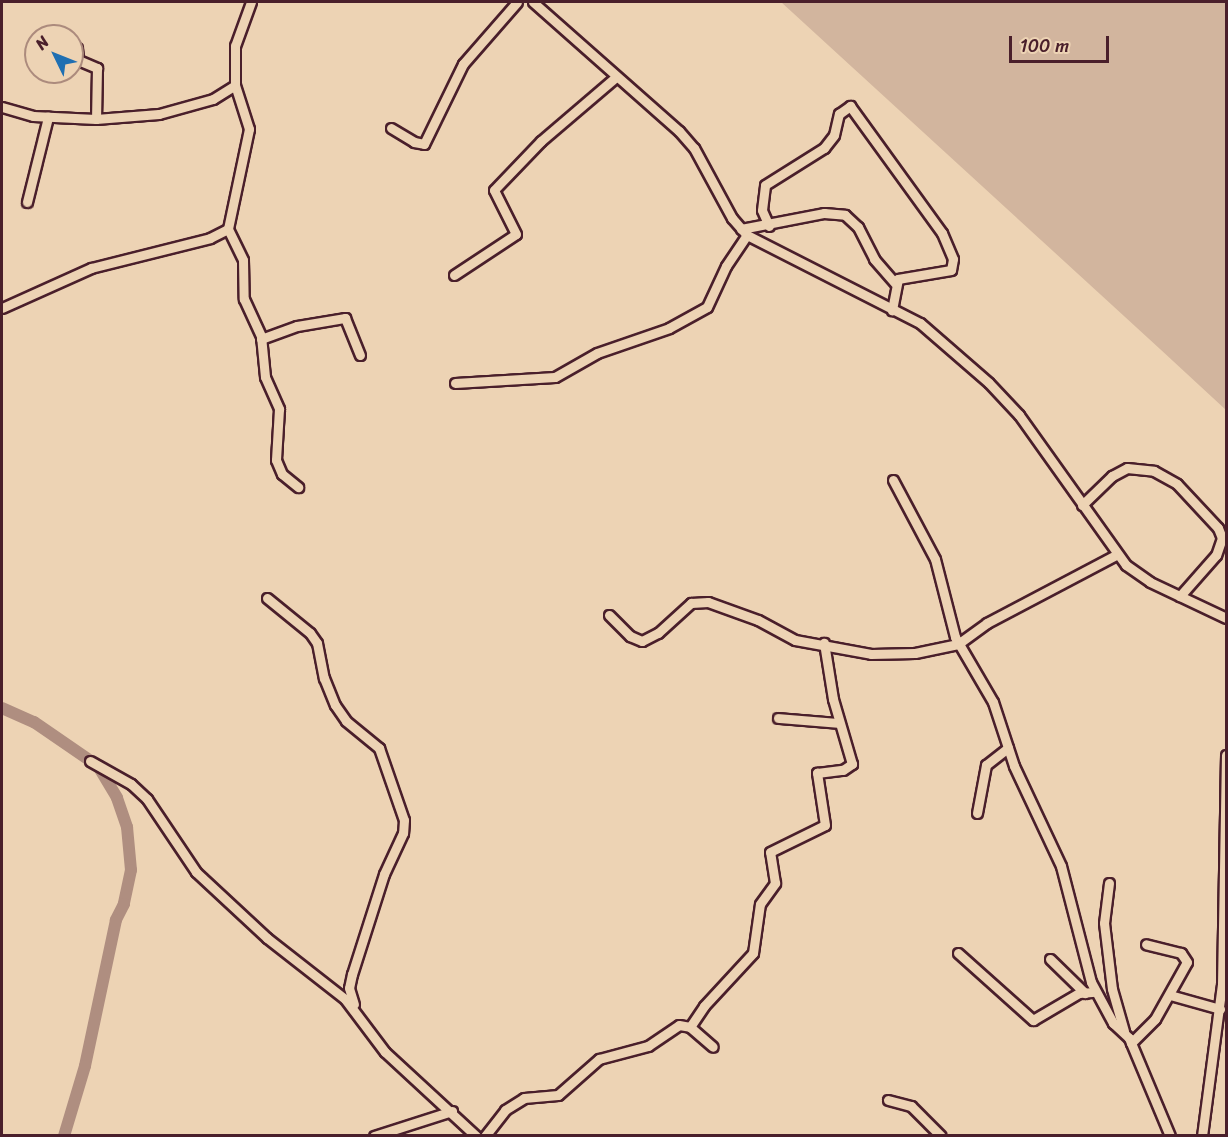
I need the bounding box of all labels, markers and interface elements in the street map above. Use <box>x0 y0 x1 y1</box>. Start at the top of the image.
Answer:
north arrow <box>24 24 84 84</box>
scale bar <box>1012 24 1112 62</box>
text: N <box>28 29 56 57</box>
text: 100 m <box>1020 30 1069 62</box>

